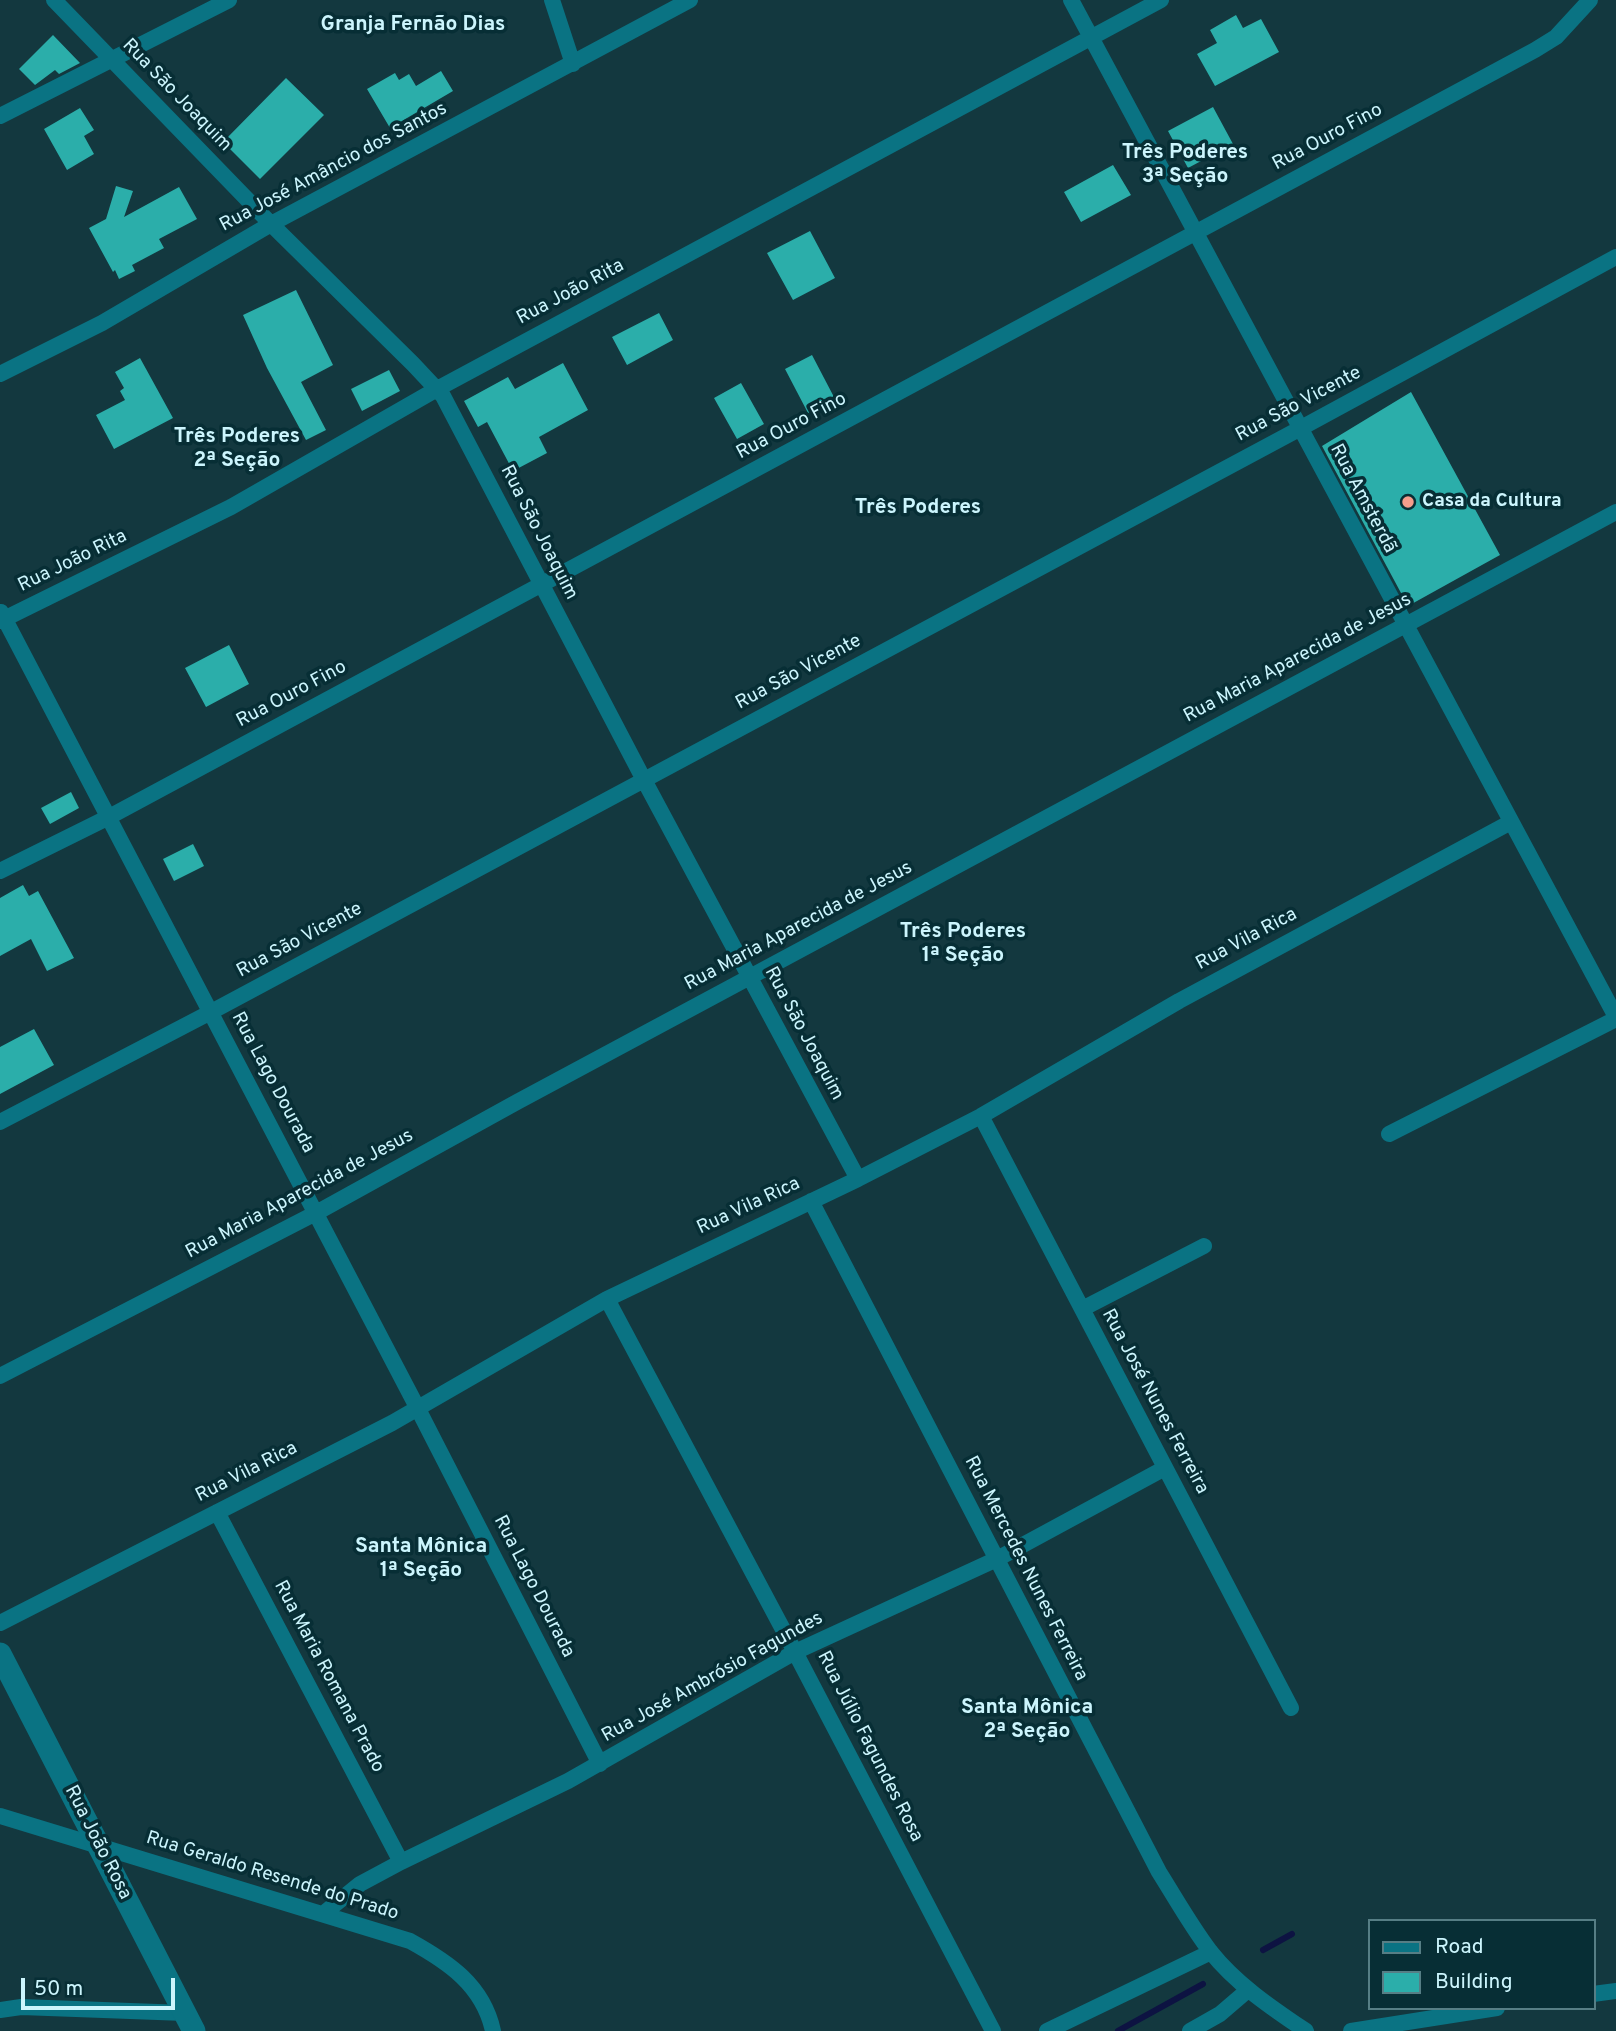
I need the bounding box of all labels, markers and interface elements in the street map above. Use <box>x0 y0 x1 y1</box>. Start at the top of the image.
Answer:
district label: Granja Fernão Dias <box>321 13 505 39</box>
street label: Rua São Joaquim <box>116 35 236 157</box>
street label: Rua José Amâncio dos Santos <box>217 98 451 238</box>
street label: Rua Ouro Fino <box>1269 99 1387 177</box>
district label: Três Poderes 3ª Seção <box>1122 141 1248 191</box>
street label: Rua João Rita <box>513 255 629 331</box>
street label: Rua São Vicente <box>1232 362 1366 448</box>
street label: Rua Ouro Fino <box>733 388 851 466</box>
district label: Três Poderes 2ª Seção <box>174 425 300 475</box>
street label: Rua Amsterdã <box>1324 441 1400 557</box>
street label: Rua São Joaquim <box>494 462 582 604</box>
place label: Casa da Cultura <box>1422 491 1562 513</box>
marker: Casa da Cultura <box>1400 494 1416 510</box>
district label: Três Poderes <box>855 496 981 522</box>
street label: Rua João Rita <box>15 526 131 598</box>
street label: Rua Maria Aparecida de Jesus <box>1180 589 1416 729</box>
street label: Rua São Vicente <box>732 630 866 716</box>
street label: Rua Ouro Fino <box>233 656 351 734</box>
street label: Rua Maria Aparecida de Jesus <box>681 857 917 997</box>
street label: Rua São Vicente <box>233 898 367 984</box>
street label: Rua Vila Rica <box>1193 904 1301 976</box>
district label: Três Poderes 1ª Seção <box>900 920 1026 970</box>
street label: Rua São Joaquim <box>758 963 848 1105</box>
street label: Rua Lago Dourada <box>225 1009 319 1157</box>
street label: Rua Maria Aparecida de Jesus <box>182 1125 418 1265</box>
street label: Rua Vila Rica <box>694 1173 804 1241</box>
street label: Rua José Nunes Ferreira <box>1095 1306 1213 1498</box>
street label: Rua Vila Rica <box>192 1438 302 1508</box>
street label: Rua Mercedes Nunes Ferreira <box>958 1453 1092 1685</box>
street label: Rua Lago Dourada <box>487 1512 579 1662</box>
district label: Santa Mônica 1ª Seção <box>355 1535 487 1585</box>
street label: Rua Maria Romana Prado <box>268 1577 388 1777</box>
street label: Rua José Ambrósio Fagundes <box>598 1608 828 1748</box>
street label: Rua Júlio Fagundes Rosa <box>811 1648 927 1846</box>
district label: Santa Mônica 2ª Seção <box>961 1696 1093 1746</box>
street label: Rua João Rosa <box>58 1782 136 1904</box>
street label: Rua Geraldo Resende do Prado <box>143 1828 401 1926</box>
legend <box>1368 1919 1595 2010</box>
text: Road <box>1435 1934 1484 1961</box>
scale bar <box>24 1965 178 2009</box>
text: Building <box>1435 1969 1513 1996</box>
text: 50 m <box>34 1976 83 2003</box>

